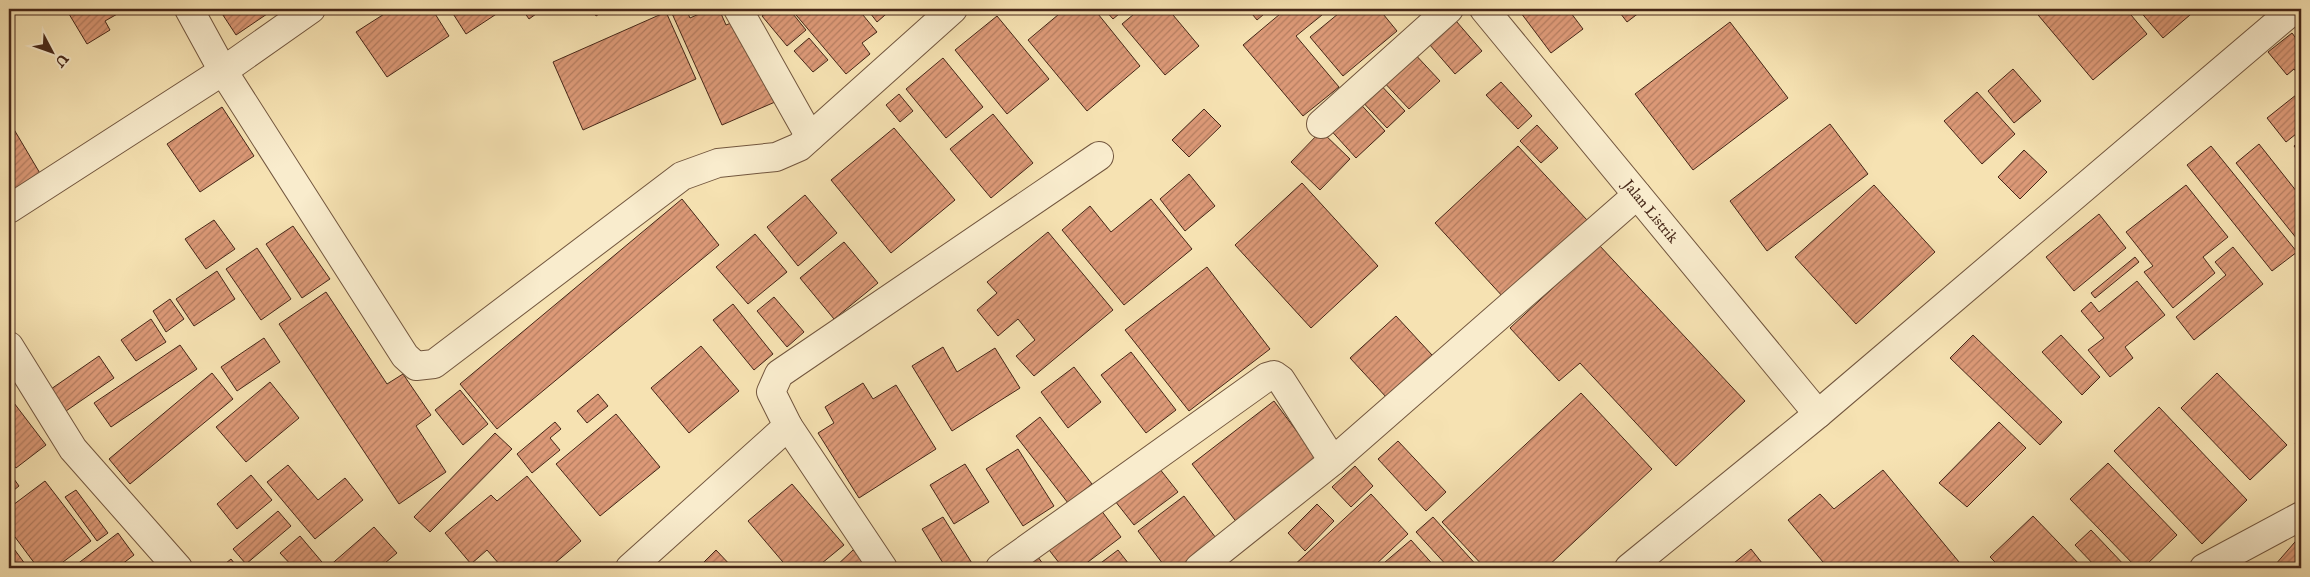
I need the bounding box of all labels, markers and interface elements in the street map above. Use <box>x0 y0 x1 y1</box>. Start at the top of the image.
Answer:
north arrow <box>28 28 78 78</box>
text: U <box>50 49 72 71</box>
street label: Jalan Listrik <box>1618 174 1683 248</box>

